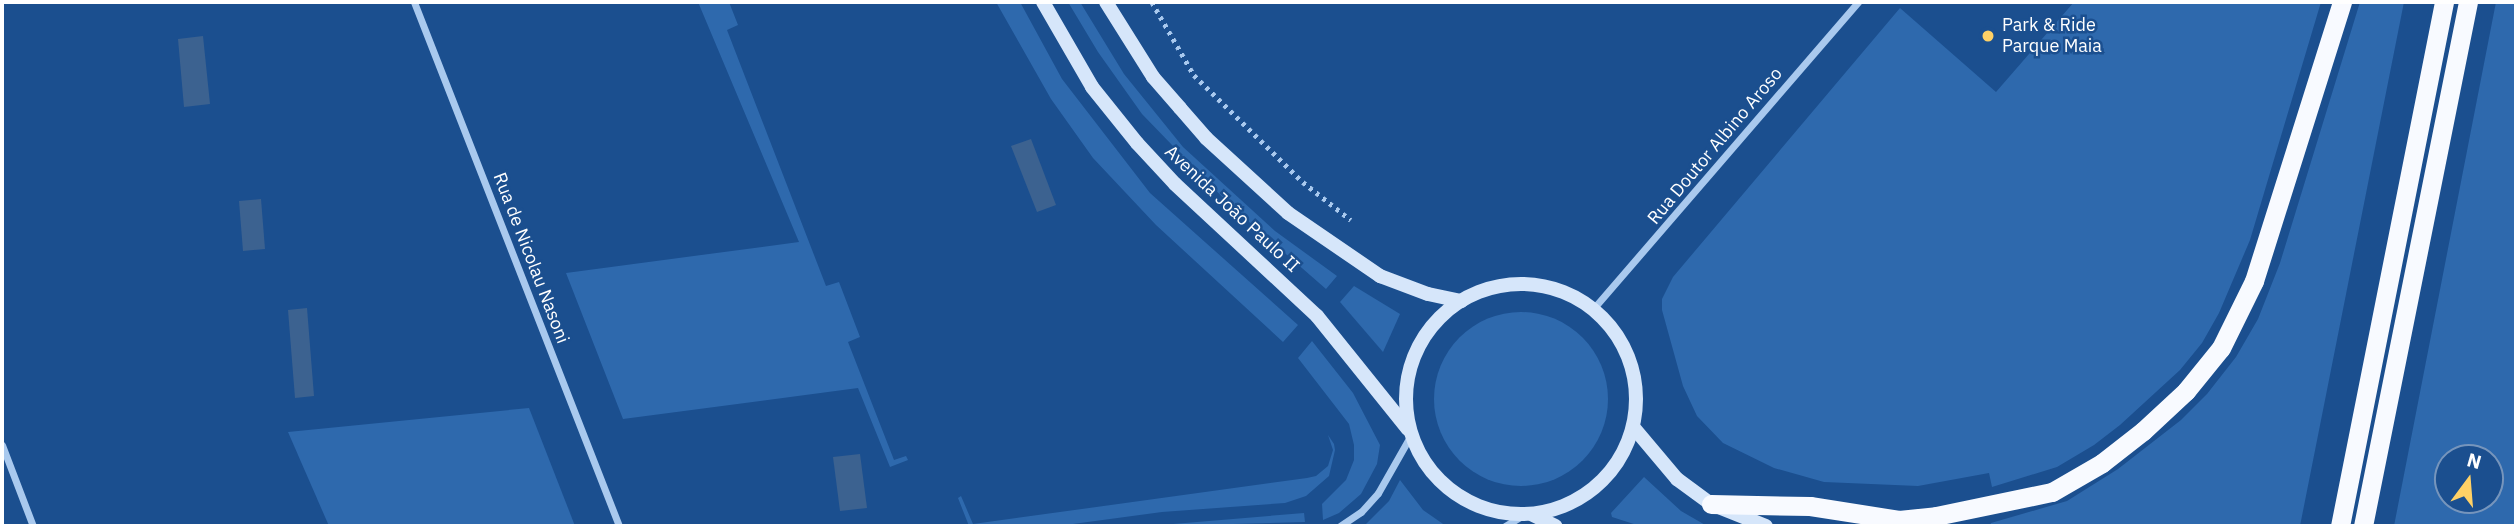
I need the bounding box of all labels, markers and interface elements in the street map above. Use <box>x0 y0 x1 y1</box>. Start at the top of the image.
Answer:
place label: Park & Ride Parque Maia <box>2002 15 2102 58</box>
marker: Park & Ride Parque Maia <box>1980 28 1996 44</box>
street label: Rua Doutor Albino Aroso <box>1643 63 1787 229</box>
street label: Avenida João Paulo II <box>1160 141 1304 277</box>
street label: Rua de Nicolau Nasoni <box>488 169 574 347</box>
north arrow <box>2434 444 2504 514</box>
text: N <box>2464 447 2484 474</box>

